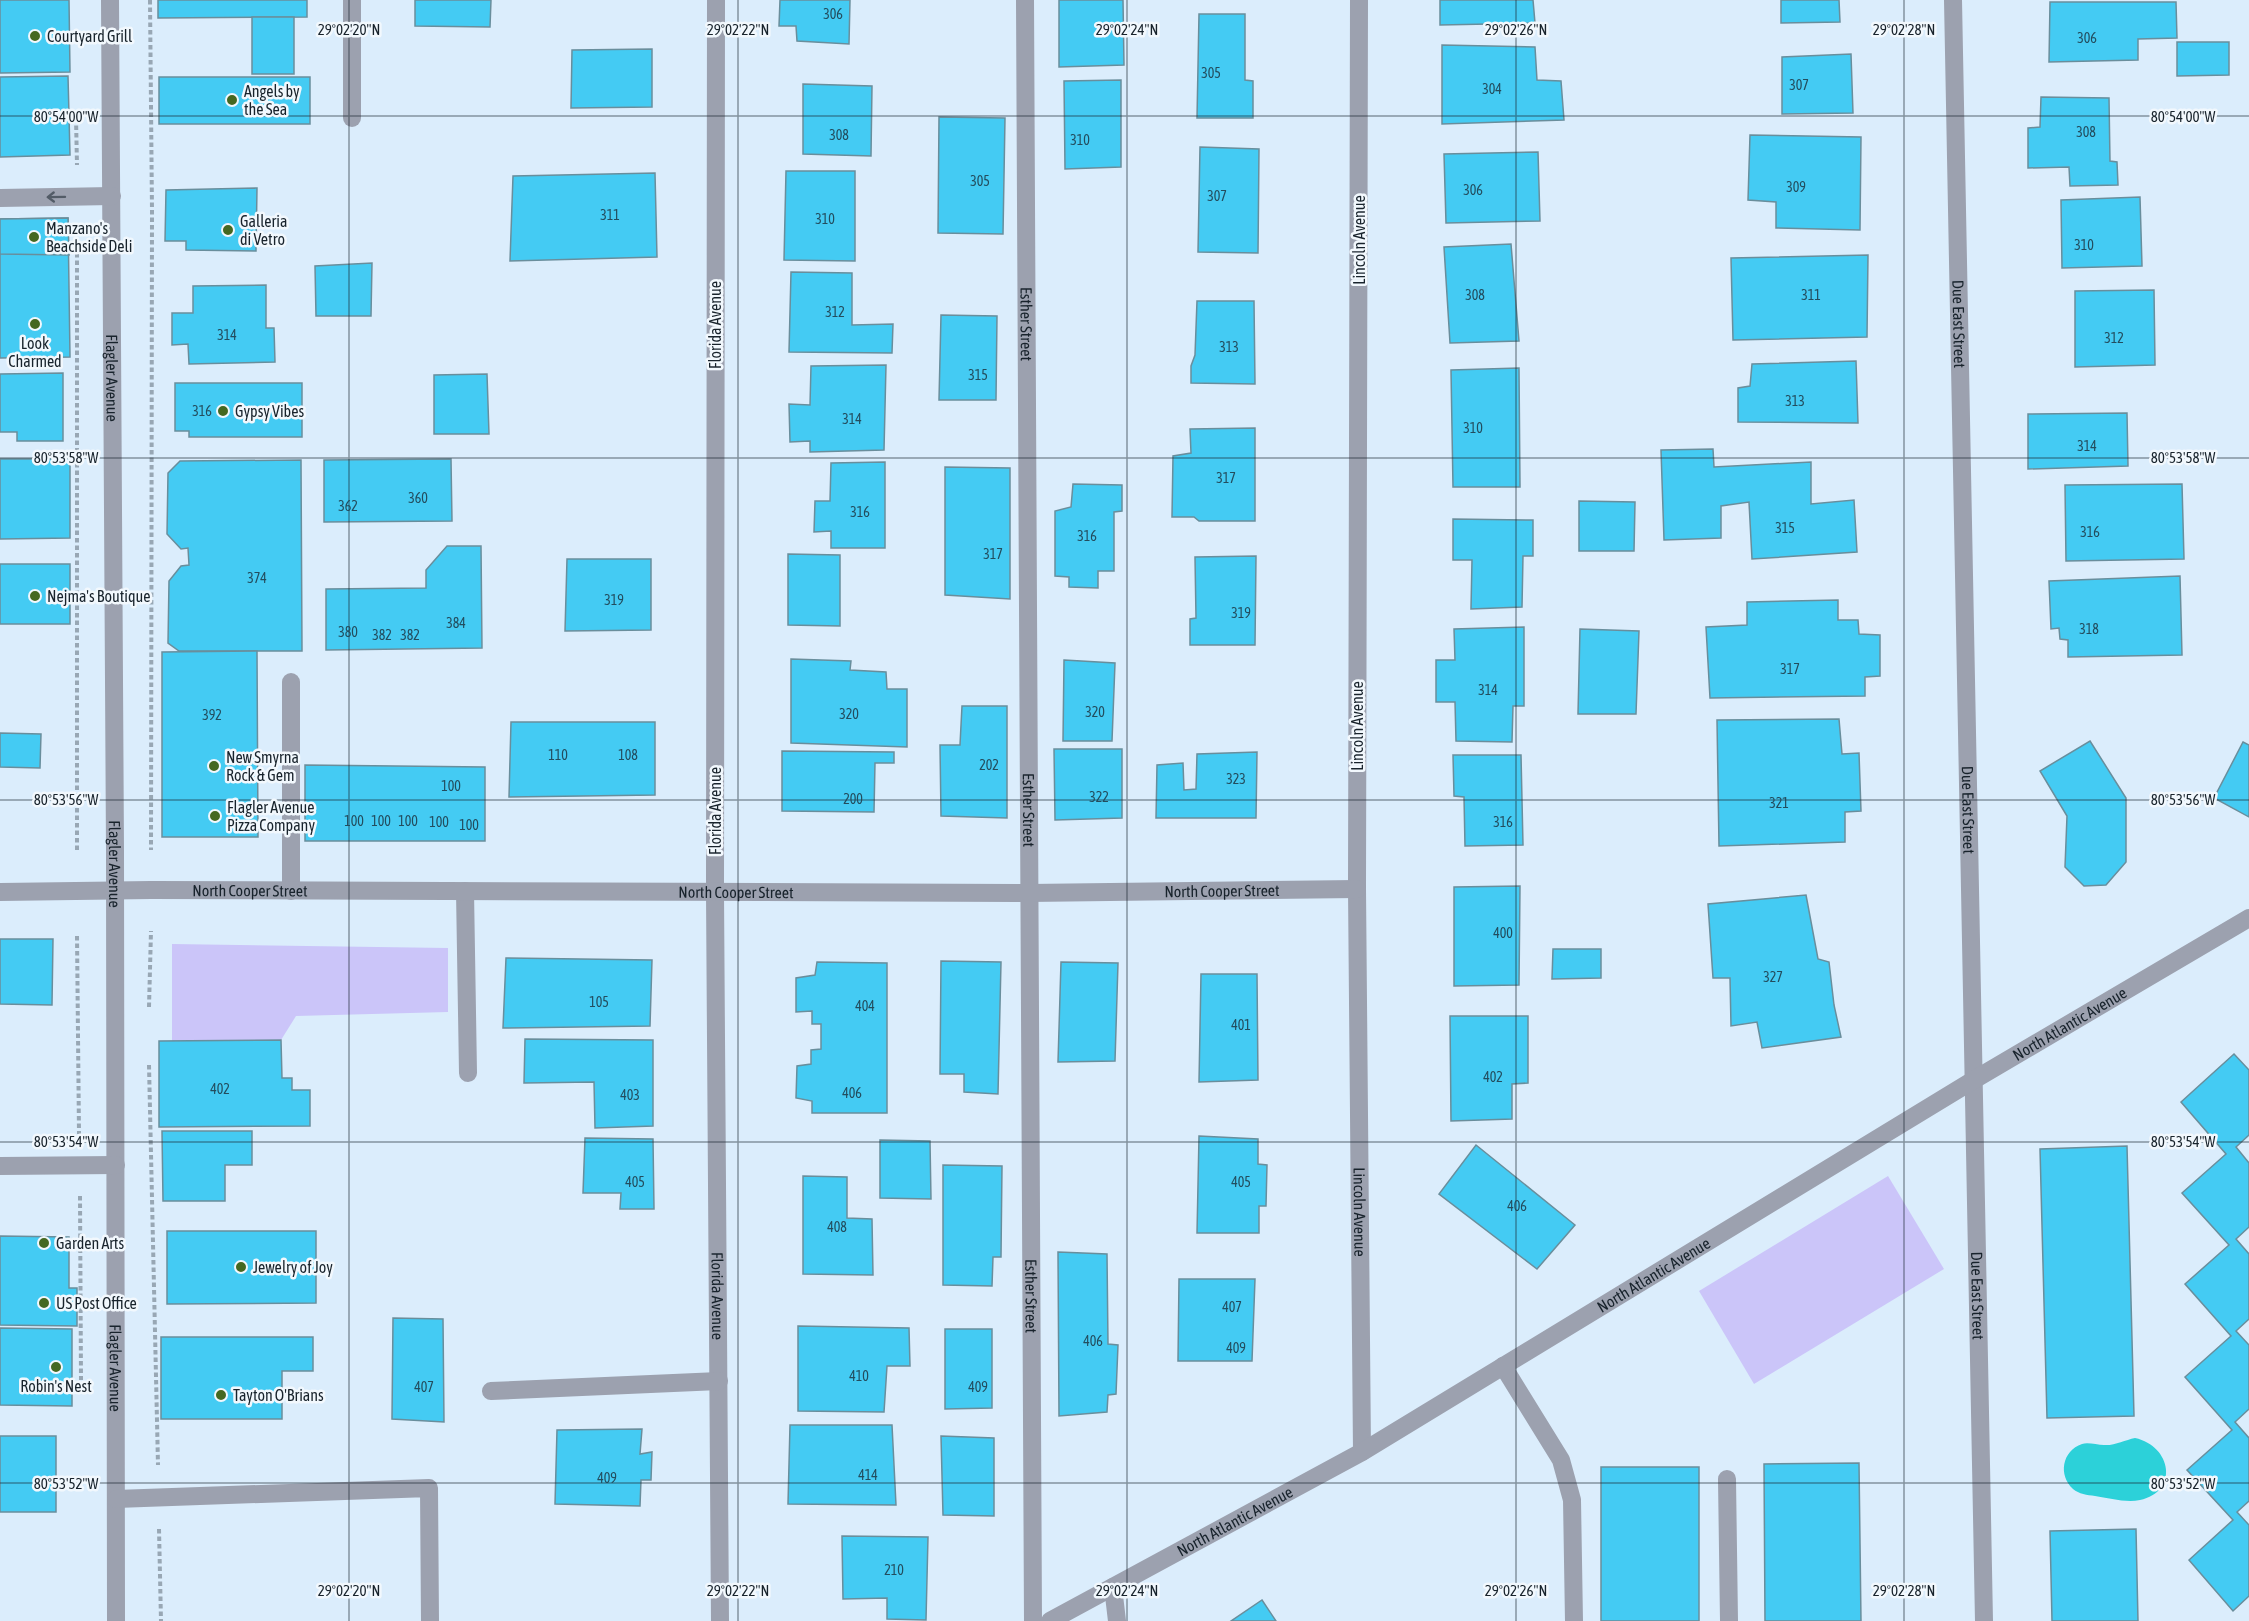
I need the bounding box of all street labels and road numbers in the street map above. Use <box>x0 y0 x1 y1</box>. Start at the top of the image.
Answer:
street label: Lincoln Avenue <box>1350 195 1368 285</box>
street label: Due East Street <box>1949 280 1969 369</box>
street label: Florida Avenue <box>706 281 724 369</box>
street label: Esther Street <box>1017 287 1036 362</box>
street label: Flagler Avenue <box>102 334 121 422</box>
street label: Lincoln Avenue <box>1348 681 1366 771</box>
street label: Due East Street <box>1959 766 1978 854</box>
street label: Florida Avenue <box>706 767 724 855</box>
street label: Esther Street <box>1020 773 1038 848</box>
street label: Flagler Avenue <box>105 820 124 908</box>
street label: North Cooper Street <box>192 881 308 900</box>
street label: North Cooper Street <box>1164 881 1280 901</box>
street label: North Cooper Street <box>678 883 794 902</box>
street label: North Atlantic Avenue <box>2010 983 2130 1064</box>
street label: Lincoln Avenue <box>1350 1167 1369 1257</box>
street label: North Atlantic Avenue <box>1594 1234 1713 1316</box>
street label: Florida Avenue <box>708 1252 727 1340</box>
street label: Due East Street <box>1968 1252 1988 1340</box>
street label: Esther Street <box>1022 1259 1041 1334</box>
street label: Flagler Avenue <box>106 1324 125 1412</box>
street label: North Atlantic Avenue <box>1174 1482 1296 1560</box>

